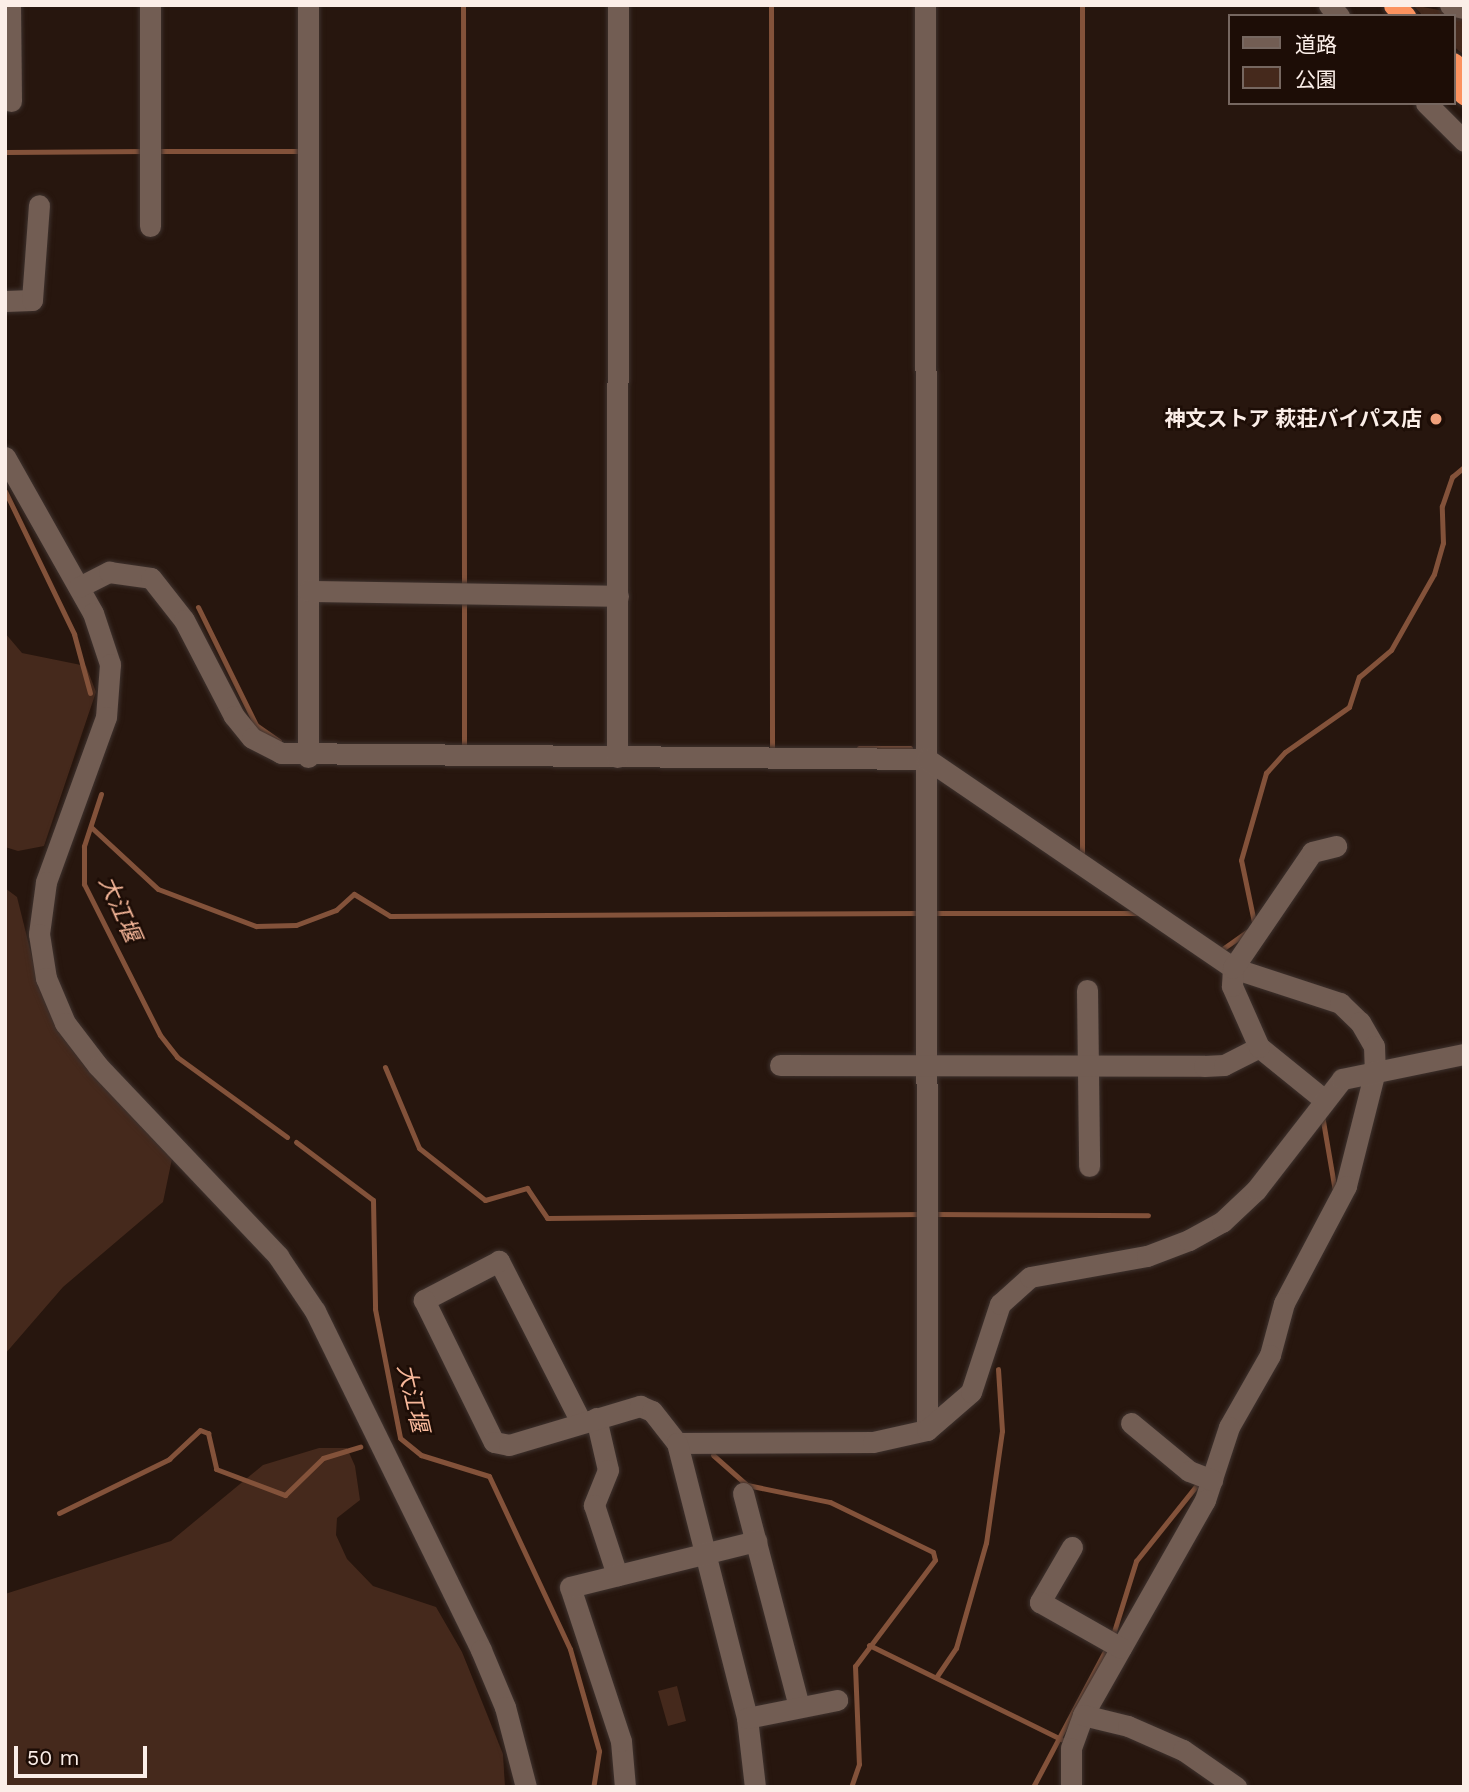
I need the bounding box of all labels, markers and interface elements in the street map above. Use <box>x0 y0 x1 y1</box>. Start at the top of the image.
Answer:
legend <box>1228 14 1455 105</box>
text: 道路 <box>1295 32 1337 57</box>
text: 公園 <box>1295 67 1337 92</box>
place label: 神文ストア 萩荘バイパス店 <box>1164 406 1422 432</box>
marker: 神文ストア 萩荘バイパス店 <box>1428 411 1444 427</box>
water label: 大江堰 <box>92 872 146 946</box>
water label: 大江堰 <box>391 1361 433 1435</box>
scale bar <box>18 1732 150 1776</box>
text: 50 m <box>27 1745 79 1770</box>

